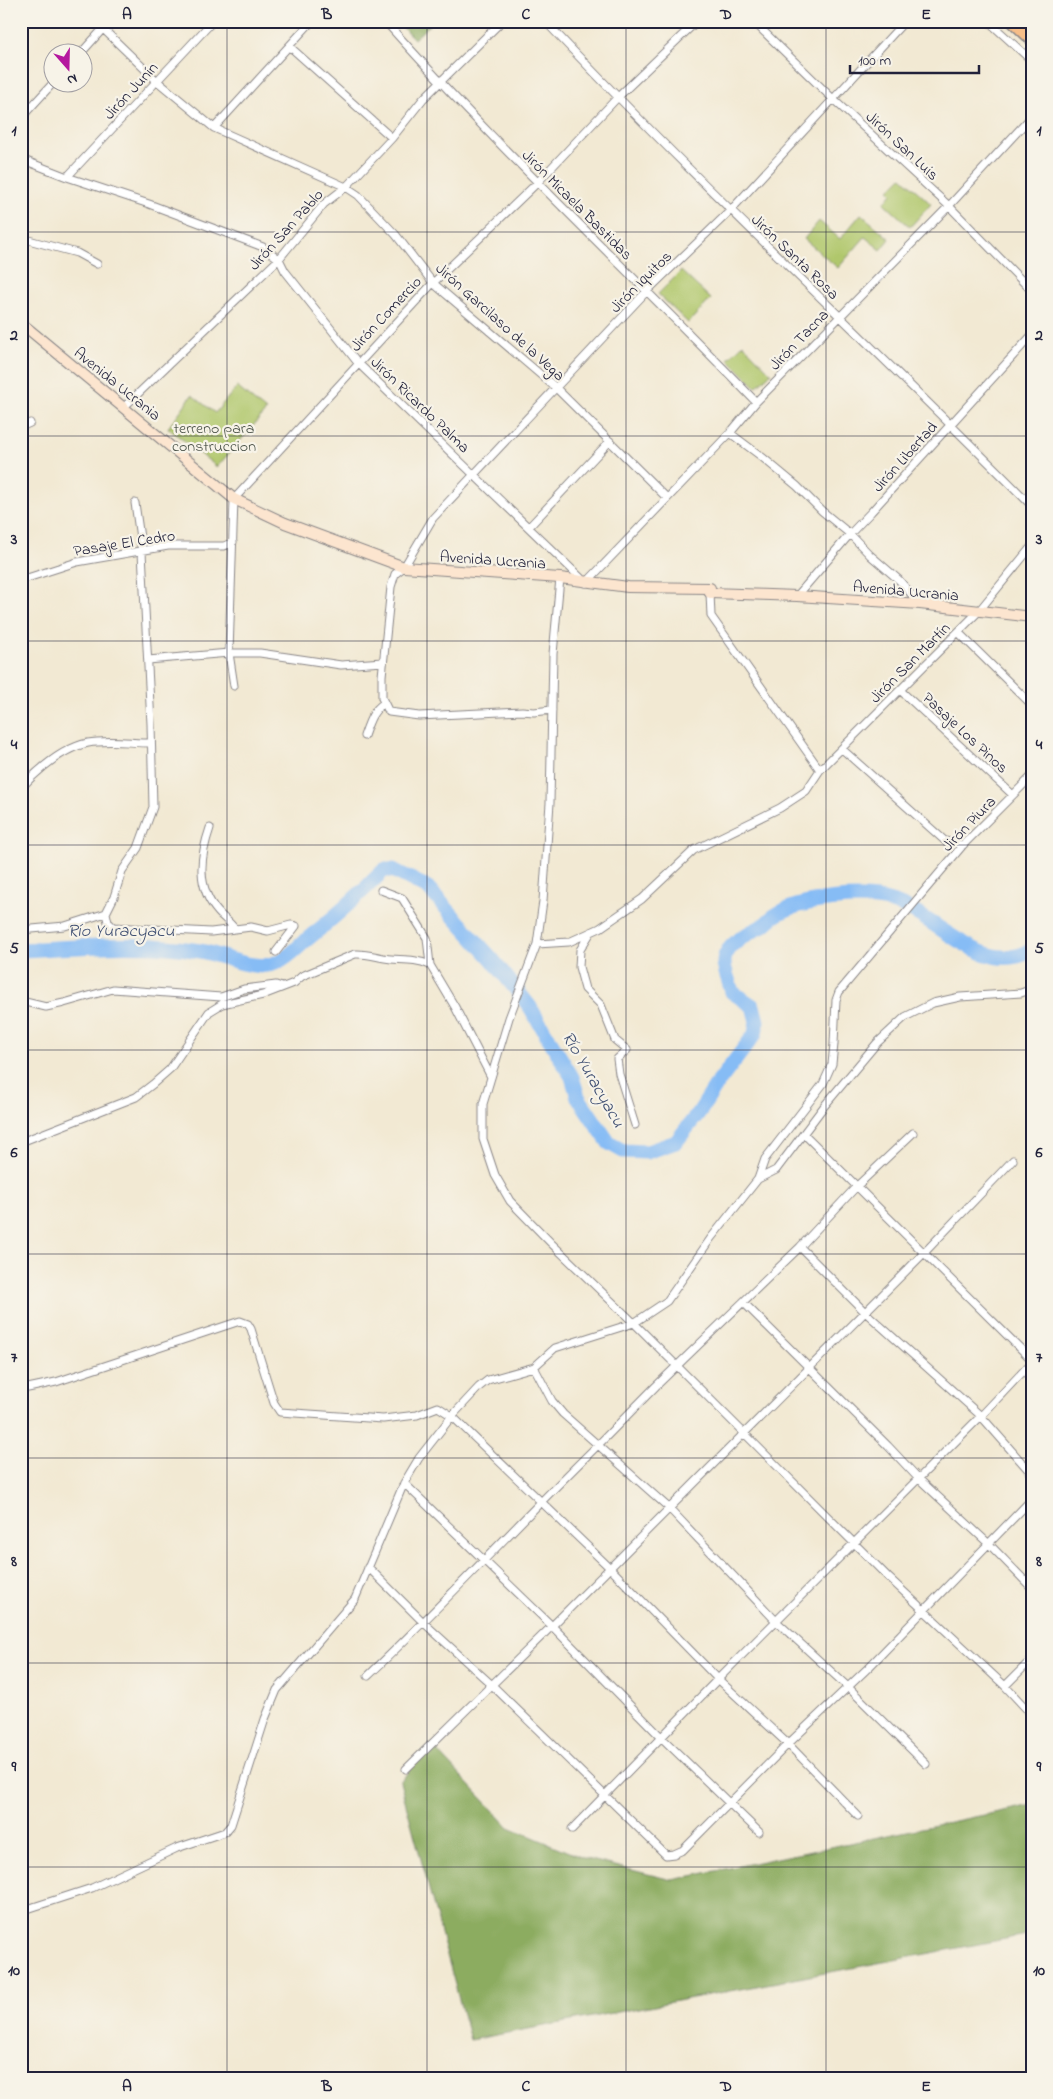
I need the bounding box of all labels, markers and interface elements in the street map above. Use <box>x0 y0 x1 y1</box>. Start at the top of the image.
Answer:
text: A <box>122 3 132 27</box>
text: B <box>321 3 333 27</box>
text: C <box>522 3 531 27</box>
text: D <box>719 3 732 27</box>
text: E <box>921 3 931 27</box>
north arrow <box>42 42 92 92</box>
scale bar <box>850 42 979 74</box>
text: 100 m <box>858 50 891 72</box>
street label: Jirón Junín <box>98 57 165 126</box>
text: N <box>64 67 80 90</box>
street label: Jirón San Luis <box>860 106 944 187</box>
text: 1 <box>11 119 17 143</box>
text: 1 <box>1036 119 1042 143</box>
street label: Jirón Micaela Bastidas <box>516 145 637 266</box>
street label: Jirón San Pablo <box>243 184 330 276</box>
street label: Jirón Santa Rosa <box>745 209 844 306</box>
street label: Jirón Iquitos <box>605 246 678 319</box>
street label: Jirón Garcilaso de la Vega <box>429 258 570 387</box>
street label: Jirón Comercio <box>345 271 428 358</box>
street label: Jirón Tacna <box>764 304 835 377</box>
text: 2 <box>9 324 18 348</box>
text: 2 <box>1034 324 1043 348</box>
street label: Avenida Ucrania <box>68 342 166 427</box>
street label: Jirón Ricardo Palma <box>364 352 475 459</box>
park label: terreno para construccion <box>172 417 256 459</box>
street label: Jirón Libertad <box>867 417 944 498</box>
street label: Pasaje El Cedro <box>72 524 177 564</box>
text: 3 <box>10 528 18 552</box>
text: 3 <box>1035 528 1043 552</box>
street label: Avenida Ucrania <box>439 545 547 577</box>
street label: Avenida Ucrania <box>852 575 960 609</box>
street label: Jirón San Martín <box>864 617 956 709</box>
street label: Pasaje Los Pinos <box>916 687 1013 780</box>
text: 4 <box>10 733 18 757</box>
text: 4 <box>1035 733 1043 757</box>
street label: Jirón Piura <box>937 791 1002 858</box>
water label: Río Yuracyacu <box>68 919 174 945</box>
text: 5 <box>9 937 19 961</box>
text: 5 <box>1034 937 1044 961</box>
water label: Río Yuracyacu <box>554 1027 630 1133</box>
text: 6 <box>9 1141 18 1165</box>
text: 6 <box>1034 1141 1043 1165</box>
text: 7 <box>11 1346 18 1370</box>
text: 7 <box>1036 1346 1043 1370</box>
text: 8 <box>10 1550 17 1574</box>
text: 8 <box>1035 1550 1042 1574</box>
text: 9 <box>11 1755 17 1779</box>
text: 9 <box>1036 1755 1042 1779</box>
text: 10 <box>8 1959 20 1983</box>
text: 10 <box>1033 1959 1045 1983</box>
text: A <box>122 2075 132 2099</box>
text: B <box>321 2075 333 2099</box>
text: C <box>522 2075 531 2099</box>
text: D <box>719 2075 732 2099</box>
text: E <box>921 2075 931 2099</box>

